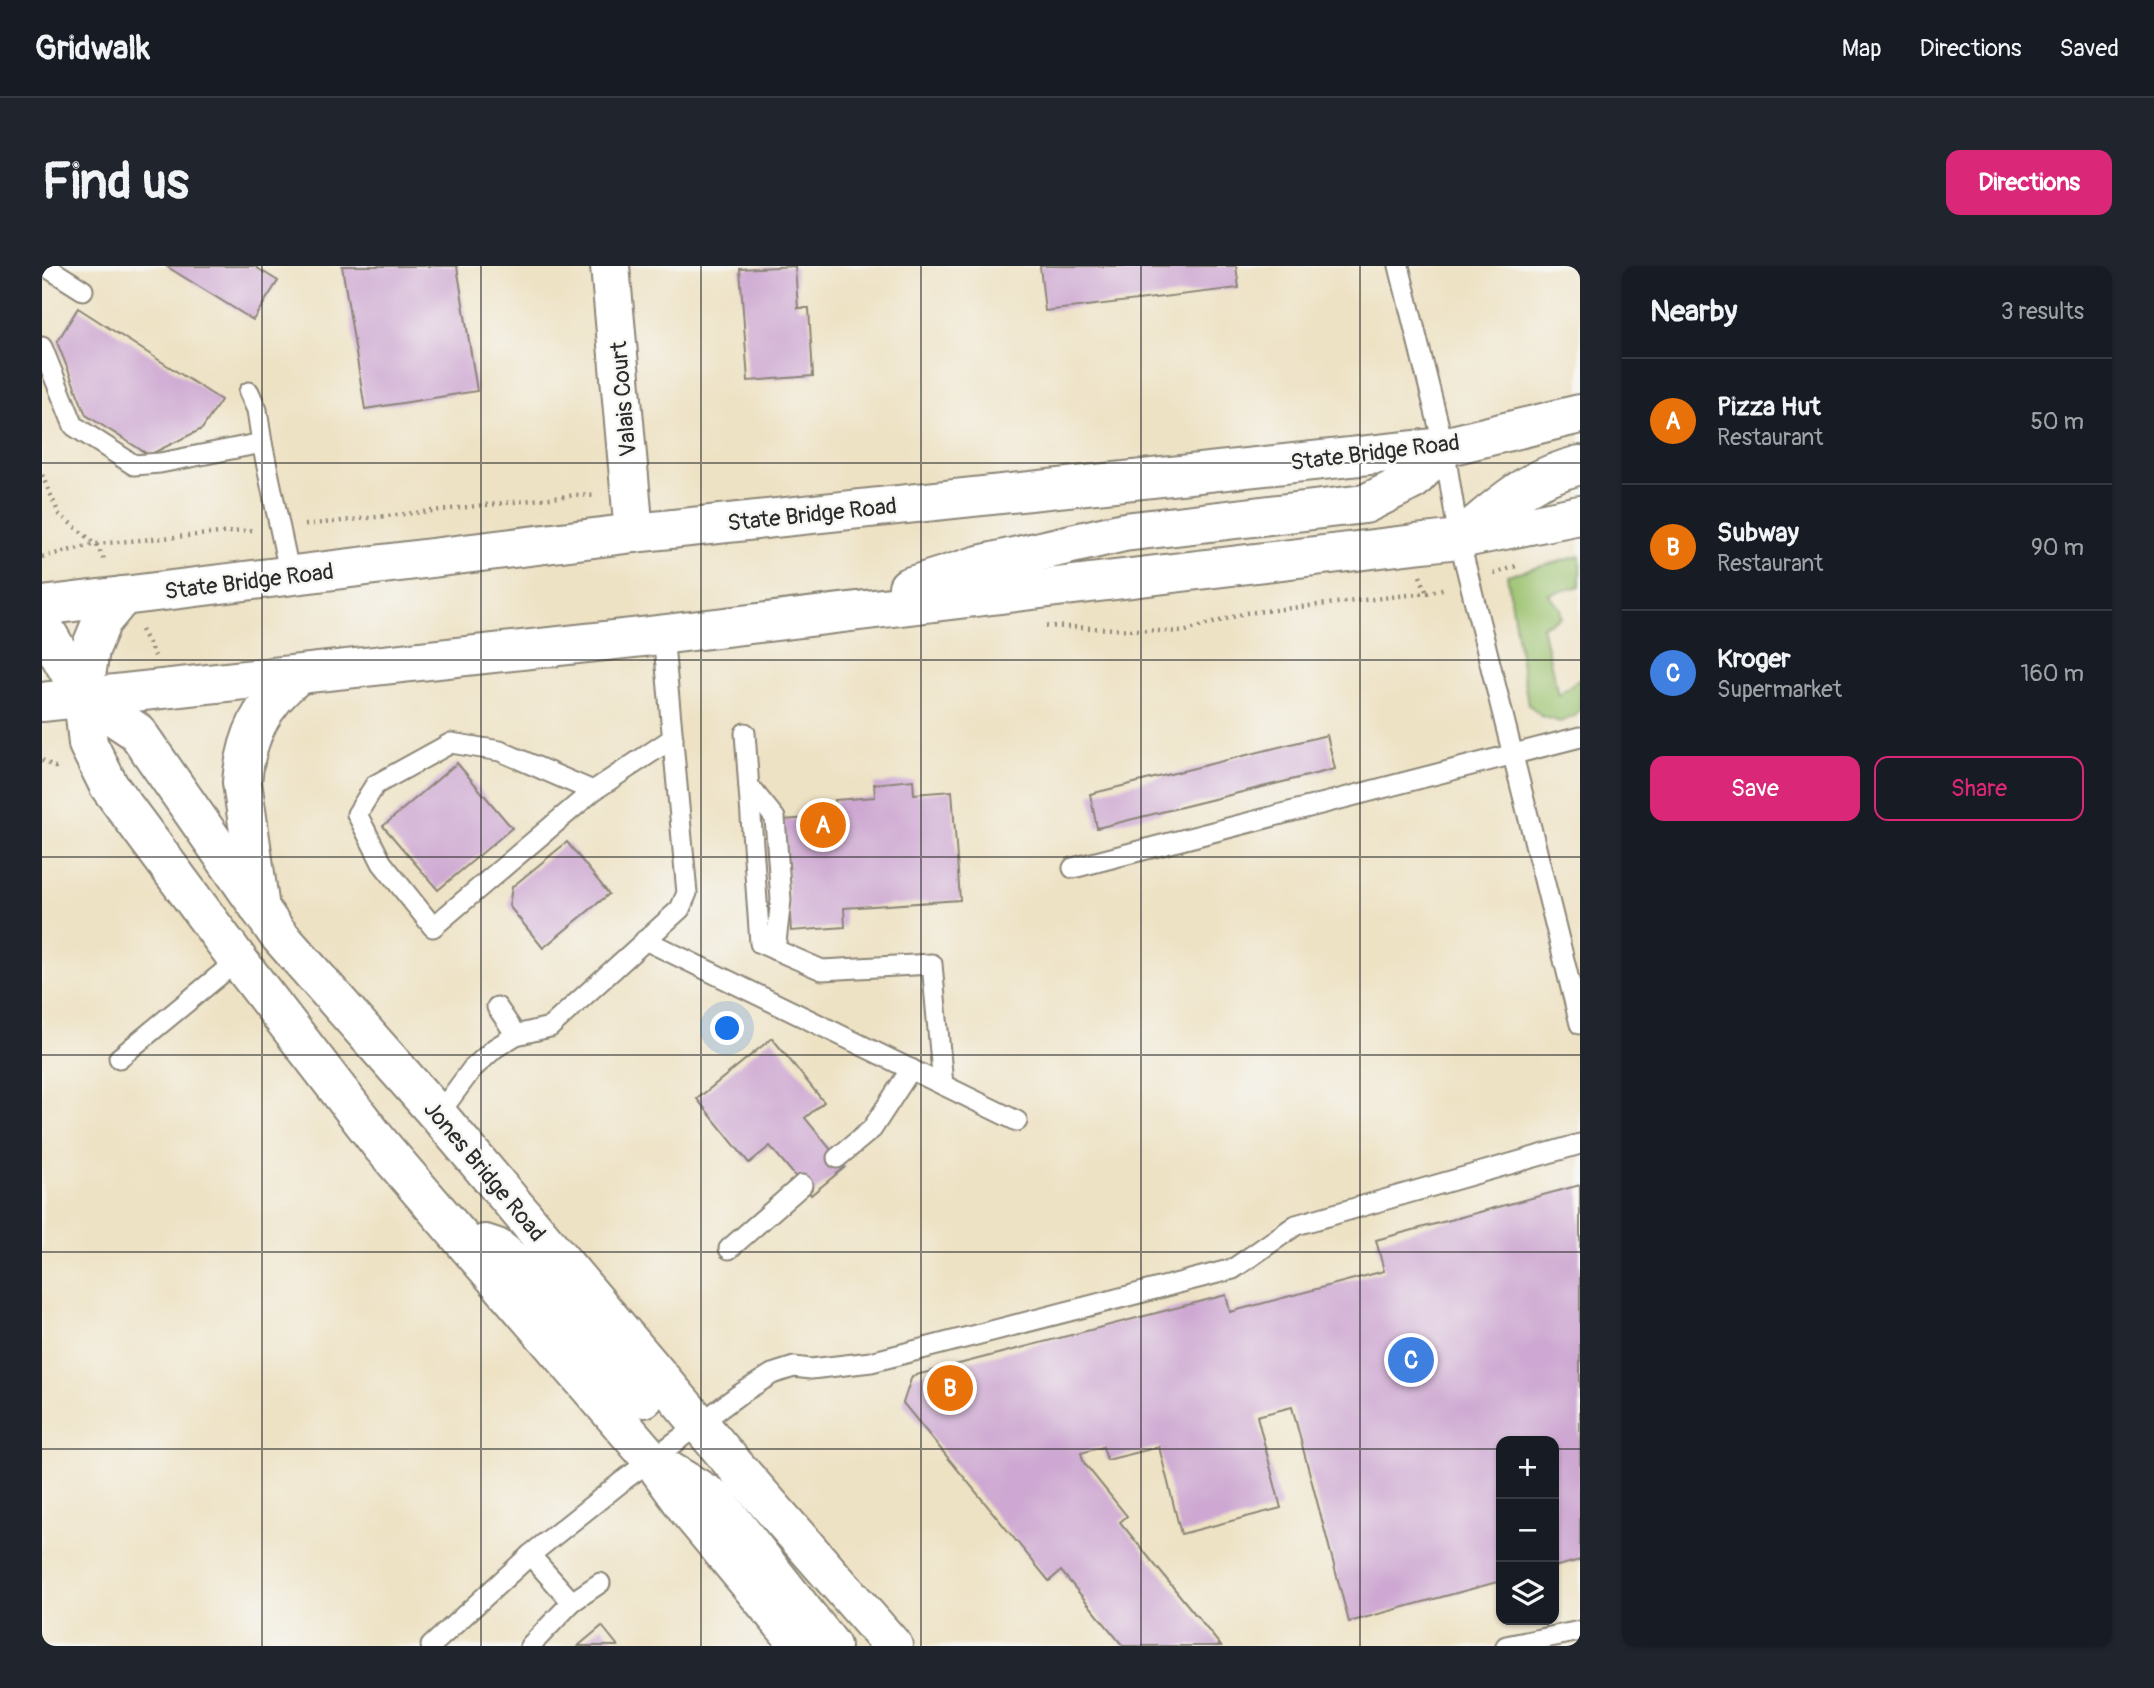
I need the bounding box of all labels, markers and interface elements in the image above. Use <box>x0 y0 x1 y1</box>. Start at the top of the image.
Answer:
text: Gridwalk <box>35 28 150 69</box>
text: Map <box>1842 34 1882 63</box>
text: Directions <box>1920 34 2021 63</box>
text: Saved <box>2059 34 2119 63</box>
button: Directions <box>1946 150 2112 215</box>
text: Find us <box>42 152 189 213</box>
text: Nearby <box>1650 293 1737 330</box>
text: 3 results <box>2001 297 2084 326</box>
street label: Valais Court <box>604 339 643 458</box>
text: Pizza Hut <box>1717 391 1821 423</box>
text: A <box>1666 407 1680 436</box>
text: 50 m <box>2030 407 2084 436</box>
text: Restaurant <box>1717 423 1823 452</box>
street label: State Bridge Road <box>1289 428 1461 477</box>
street label: State Bridge Road <box>726 491 898 538</box>
text: Subway <box>1717 517 1799 549</box>
text: B <box>1666 533 1680 562</box>
text: 90 m <box>2031 533 2084 562</box>
text: Restaurant <box>1717 549 1823 578</box>
street label: State Bridge Road <box>163 557 335 606</box>
text: Kroger <box>1717 643 1791 675</box>
text: C <box>1666 659 1680 688</box>
text: 160 m <box>2020 659 2084 688</box>
text: Supermarket <box>1717 675 1842 704</box>
button: Save <box>1650 756 1860 821</box>
button: Share <box>1874 756 2084 821</box>
pin: A <box>800 799 846 851</box>
your location <box>710 1011 744 1045</box>
street label: Jones Bridge Road <box>417 1095 552 1248</box>
pin: C <box>1388 1334 1434 1386</box>
pin: B <box>927 1362 973 1414</box>
map controls <box>1496 1436 1559 1625</box>
button: + <box>1496 1436 1559 1499</box>
button: − <box>1496 1499 1559 1562</box>
button: layers <box>1496 1562 1559 1625</box>

